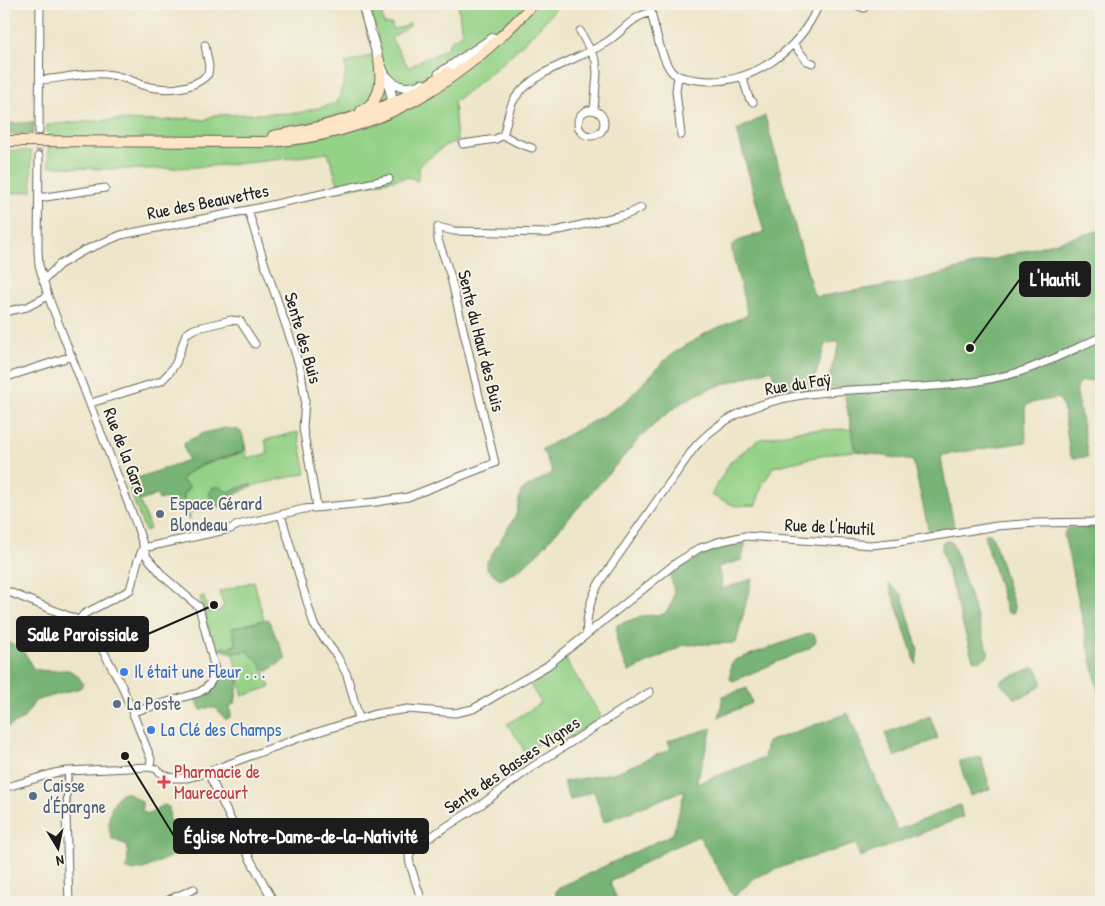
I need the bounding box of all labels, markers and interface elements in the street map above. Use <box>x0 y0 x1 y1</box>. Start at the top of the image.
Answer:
street label: Rue des Beauvettes <box>145 177 271 226</box>
callout: L'Hautil <box>1020 262 1090 296</box>
text: L'Hautil <box>1030 266 1081 292</box>
street label: Sente du Haut des Buis <box>452 268 511 414</box>
street label: Sente des Buis <box>279 289 328 386</box>
street label: Rue du Faÿ <box>763 366 833 401</box>
street label: Rue de la Gare <box>98 404 153 498</box>
place label: Espace Gérard Blondeau <box>170 491 262 537</box>
marker: Espace Gérard Blondeau <box>154 508 166 520</box>
street label: Rue de l'Hautil <box>784 512 876 541</box>
callout: Salle Paroissiale <box>17 617 148 651</box>
text: Salle Paroissiale <box>27 621 139 647</box>
place label: Il était une Fleur . . . <box>134 659 265 684</box>
marker: Il était une Fleur . . . <box>118 666 130 678</box>
place label: La Poste <box>127 691 181 716</box>
marker: La Poste <box>111 698 123 710</box>
street label: Sente des Basses Vignes <box>439 710 585 819</box>
place label: La Clé des Champs <box>161 717 282 742</box>
marker: La Clé des Champs <box>145 724 157 736</box>
place label: Pharmacie de Maurecourt <box>174 759 260 805</box>
place label: Caisse d'Épargne <box>43 773 106 819</box>
marker: Pharmacie de Maurecourt <box>158 776 170 788</box>
marker: Caisse d'Épargne <box>27 790 39 802</box>
callout: Église Notre-Dame-de-la-Nativité <box>174 819 428 853</box>
text: Église Notre-Dame-de-la-Nativité <box>184 823 418 850</box>
north arrow <box>32 824 82 874</box>
text: N <box>54 851 66 871</box>

